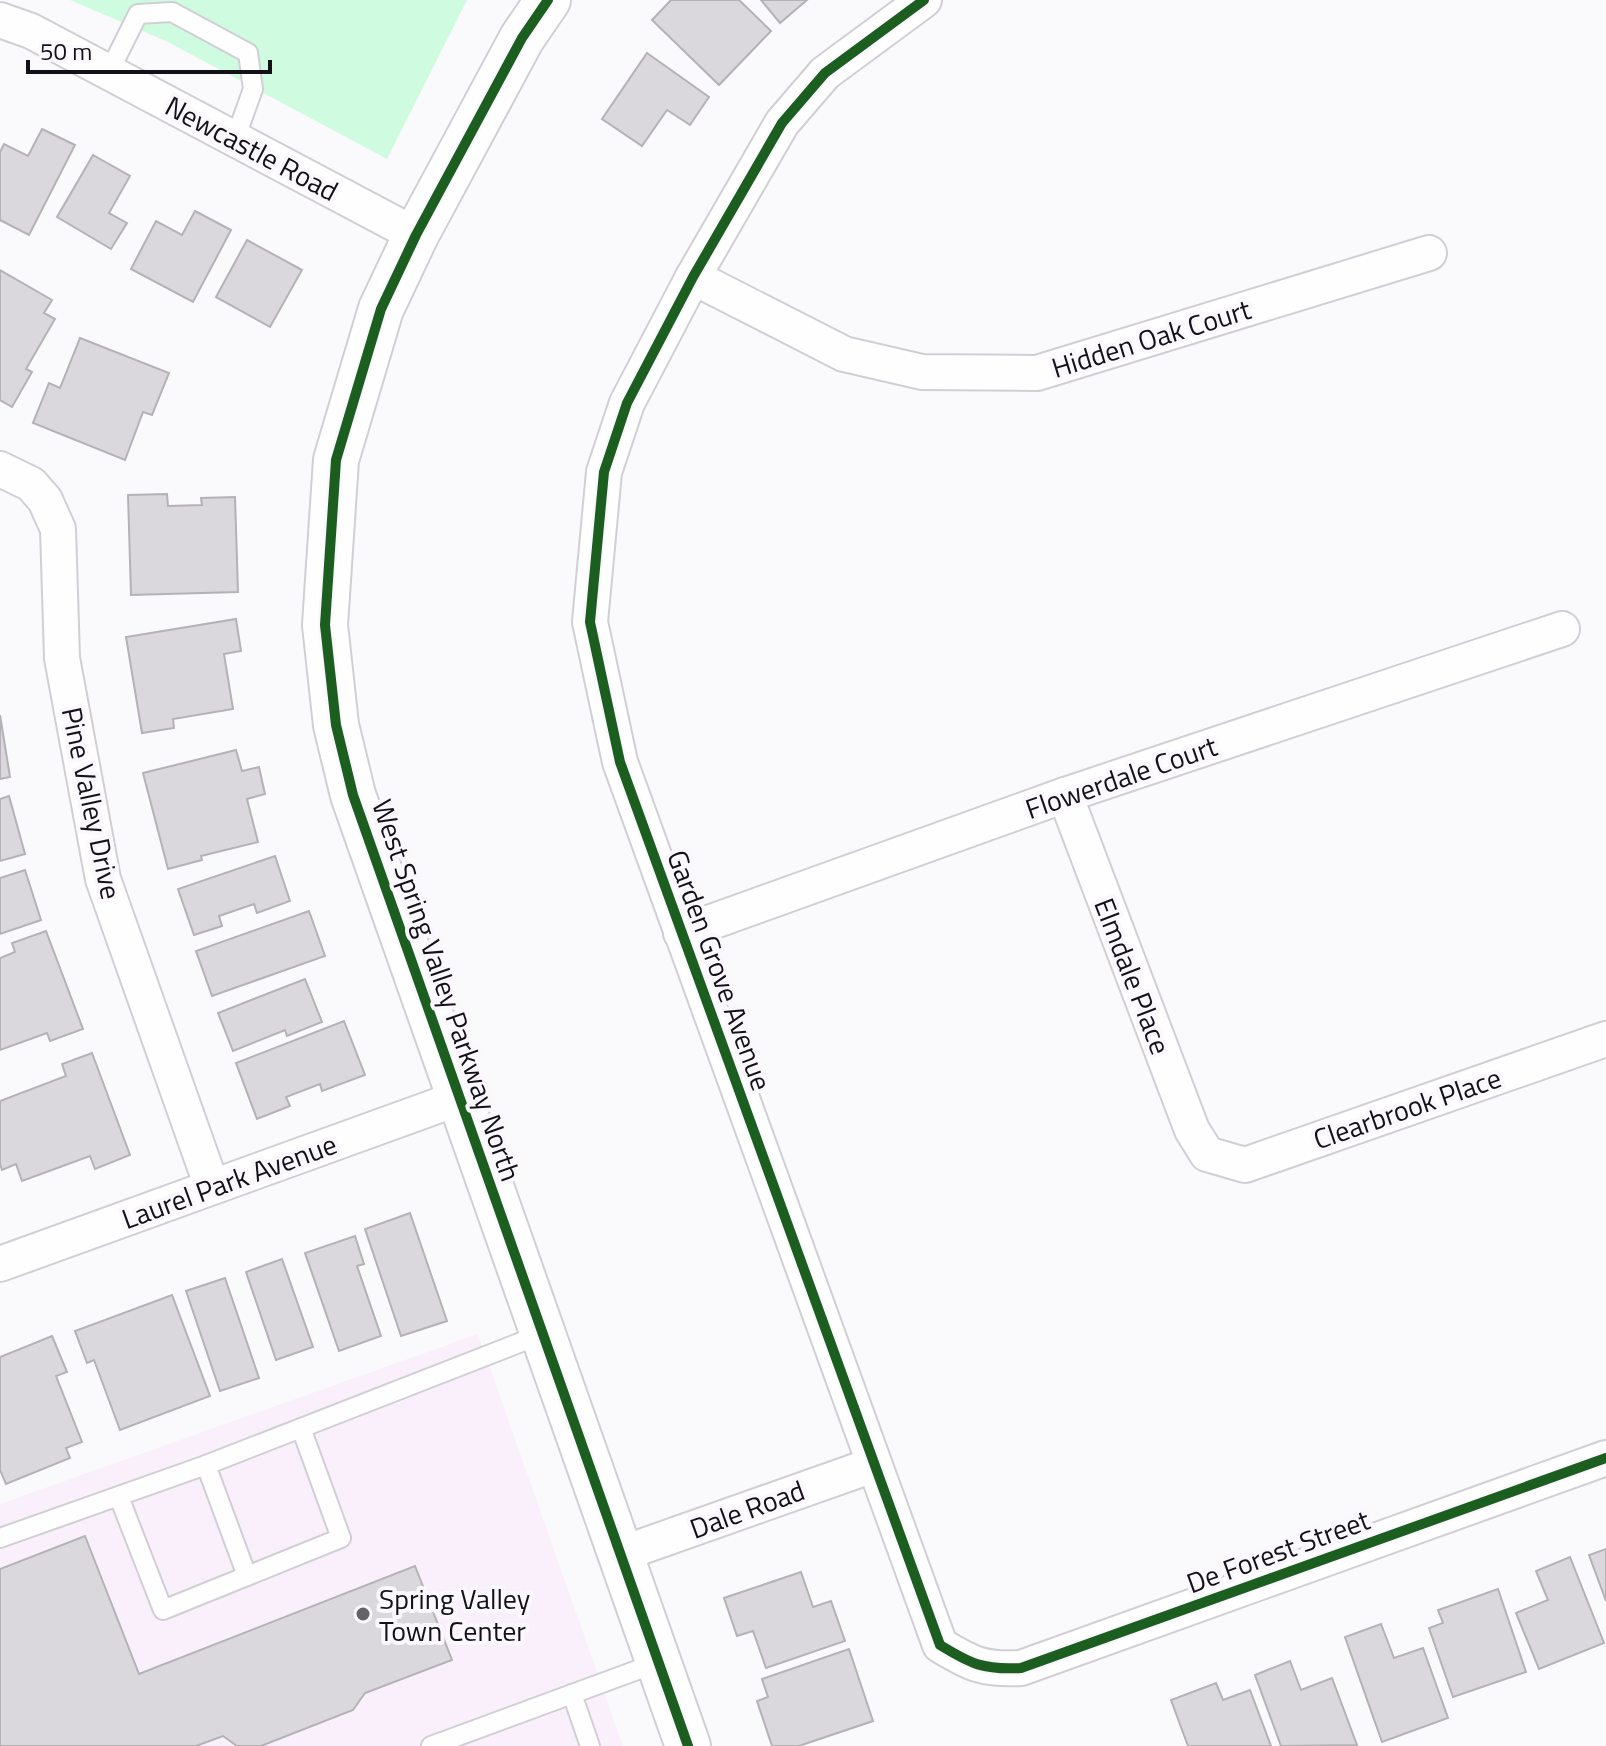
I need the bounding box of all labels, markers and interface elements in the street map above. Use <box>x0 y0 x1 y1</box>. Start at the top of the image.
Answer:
scale bar <box>28 24 270 74</box>
text: 50 m <box>40 33 92 69</box>
street label: Newcastle Road <box>158 84 346 212</box>
street label: Hidden Oak Court <box>1046 287 1256 389</box>
street label: Pine Valley Drive <box>51 703 133 903</box>
street label: Flowerdale Court <box>1019 724 1223 830</box>
street label: West Spring Valley Parkway North <box>361 793 533 1187</box>
street label: Garden Grove Avenue <box>657 844 783 1096</box>
street label: Elmdale Place <box>1083 892 1183 1060</box>
street label: Clearbrook Place <box>1307 1056 1507 1160</box>
street label: Laurel Park Avenue <box>116 1122 342 1240</box>
street label: Dale Road <box>684 1468 810 1550</box>
street label: De Forest Street <box>1180 1498 1376 1604</box>
place label: Spring Valley Town Center <box>379 1577 530 1652</box>
marker: Spring Valley Town Center <box>354 1605 372 1623</box>

